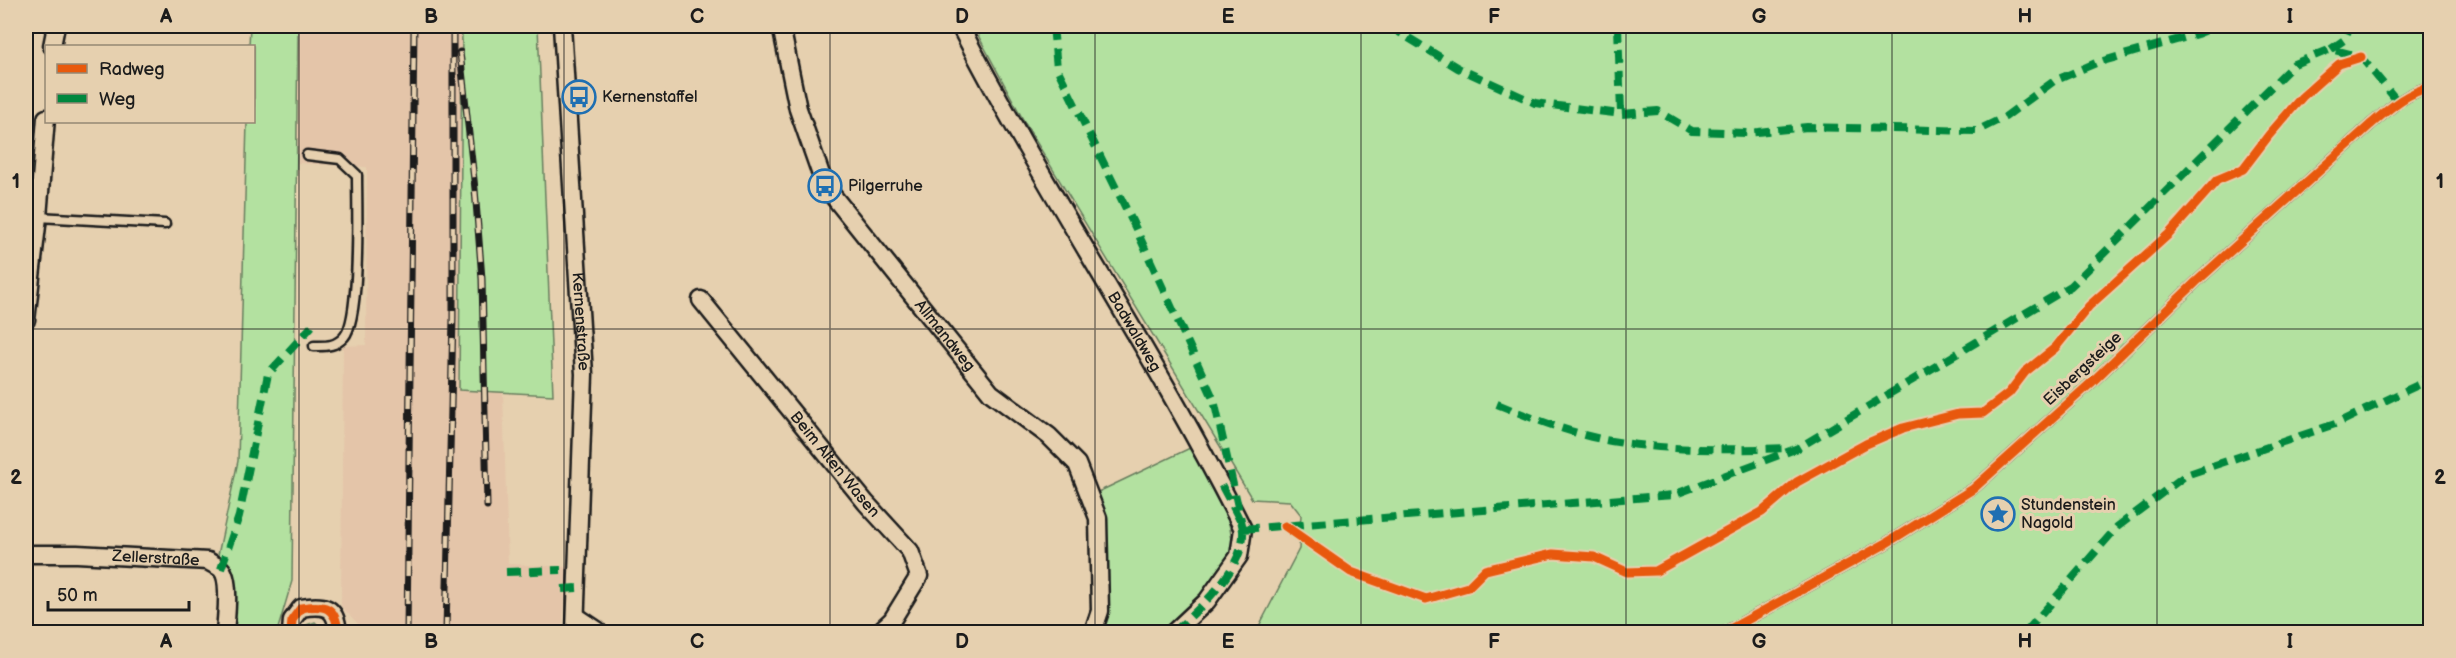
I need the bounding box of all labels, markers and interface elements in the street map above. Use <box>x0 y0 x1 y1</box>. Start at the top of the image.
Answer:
text: A <box>159 5 173 29</box>
text: B <box>424 5 438 29</box>
text: C <box>690 5 704 29</box>
text: D <box>955 5 969 29</box>
text: E <box>1222 5 1235 29</box>
text: F <box>1488 5 1500 29</box>
text: G <box>1752 5 1767 29</box>
text: H <box>2018 5 2032 29</box>
text: I <box>2287 5 2293 29</box>
legend <box>45 45 255 123</box>
text: Radweg <box>99 59 165 80</box>
bus stop icon: Kernenstaffel <box>561 79 597 115</box>
place label: Kernenstaffel <box>602 88 698 107</box>
text: Weg <box>99 89 135 110</box>
bus stop icon: Pilgerruhe <box>807 168 843 204</box>
text: 1 <box>12 170 20 194</box>
text: 1 <box>2436 170 2444 194</box>
place label: Pilgerruhe <box>848 177 923 196</box>
street label: Kernenstraße <box>568 272 593 372</box>
street label: Badwaldweg <box>1103 288 1165 375</box>
street label: Allmandweg <box>911 296 979 375</box>
street label: Eisbergsteige <box>2040 328 2126 410</box>
street label: Beim Alten Wasen <box>786 408 884 521</box>
text: 2 <box>10 466 22 490</box>
text: 2 <box>2434 466 2446 490</box>
place icon: Stundenstein Nagold <box>1980 496 2016 532</box>
place label: Stundenstein Nagold <box>2021 496 2116 533</box>
street label: Zellerstraße <box>111 546 201 570</box>
scale bar <box>48 574 189 612</box>
text: 50 m <box>57 585 98 606</box>
text: A <box>159 630 173 654</box>
text: B <box>424 630 438 654</box>
text: C <box>690 630 704 654</box>
text: D <box>955 630 969 654</box>
text: E <box>1222 630 1235 654</box>
text: F <box>1488 630 1500 654</box>
text: G <box>1752 630 1767 654</box>
text: H <box>2018 630 2032 654</box>
text: I <box>2287 630 2293 654</box>

